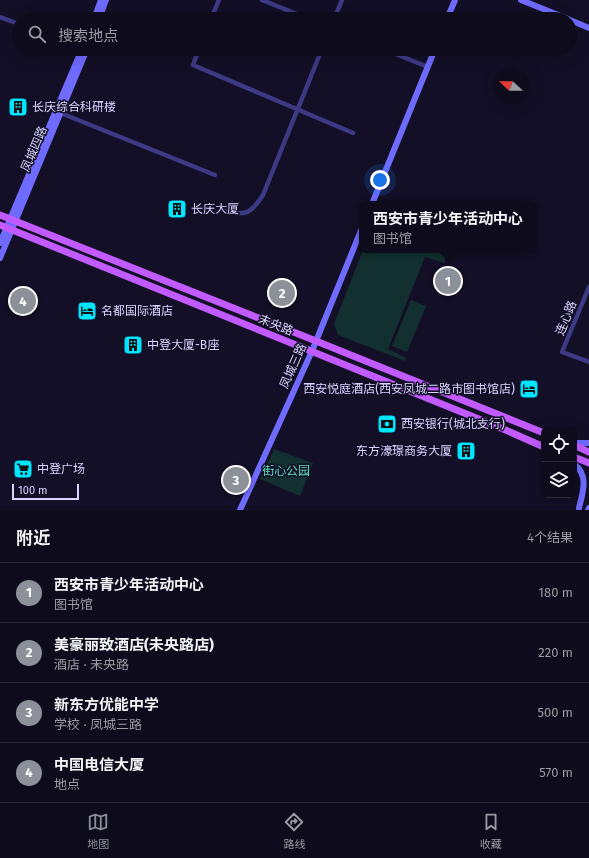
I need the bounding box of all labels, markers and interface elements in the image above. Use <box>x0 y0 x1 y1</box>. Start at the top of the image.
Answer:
search box <box>12 12 577 56</box>
icon: search <box>26 23 48 45</box>
text: 搜索地点 <box>58 27 118 45</box>
north arrow <box>493 68 529 104</box>
building icon: 长庆综合科研楼 <box>7 96 29 118</box>
place label: 长庆综合科研楼 <box>32 100 116 114</box>
street label: 凤城四路 <box>18 124 50 174</box>
your location <box>370 170 390 190</box>
building icon: 长庆大厦 <box>166 198 188 220</box>
popup <box>359 201 537 253</box>
place label: 长庆大厦 <box>191 202 239 216</box>
text: 西安市青少年活动中心 <box>373 210 523 228</box>
text: 图书馆 <box>373 231 412 246</box>
pin: 1 <box>435 266 461 296</box>
pin: 2 <box>269 278 295 308</box>
pin: 4 <box>10 286 36 316</box>
street label: 连心路 <box>553 299 579 337</box>
hotel icon: 名都国际酒店 <box>76 300 98 322</box>
place label: 名都国际酒店 <box>101 304 173 318</box>
street label: 未央路 <box>257 312 295 338</box>
building icon: 中登大厦-B座 <box>122 334 144 356</box>
place label: 中登大厦-B座 <box>147 338 219 352</box>
street label: 凤城三路 <box>277 341 309 391</box>
hotel icon: 西安悦庭酒店(西安凤城二路市图书馆店) <box>518 378 540 400</box>
place label: 西安悦庭酒店(西安凤城二路市图书馆店) <box>303 382 515 396</box>
bank icon: 西安银行(城北支行) <box>376 413 398 435</box>
place label: 西安银行(城北支行) <box>401 417 505 431</box>
map controls <box>541 426 577 498</box>
button: locate <box>541 426 577 462</box>
building icon: 东方濠璟商务大厦 <box>455 440 477 462</box>
place label: 东方濠璟商务大厦 <box>356 444 452 458</box>
supermarket icon: 中登广场 <box>12 458 34 480</box>
place label: 中登广场 <box>37 462 85 476</box>
button: layers <box>541 462 577 498</box>
park label: 街心公园 <box>262 464 310 478</box>
pin: 3 <box>223 465 249 495</box>
scale bar <box>12 482 79 501</box>
text: 100 m <box>18 484 47 497</box>
text: 附近 <box>16 528 50 549</box>
text: 4个结果 <box>527 530 573 545</box>
text: 西安市青少年活动中心 <box>54 576 204 594</box>
text: 1 <box>26 585 32 600</box>
text: 180 m <box>538 585 573 600</box>
text: 图书馆 <box>54 597 93 612</box>
text: 美豪丽致酒店(未央路店) <box>54 636 214 654</box>
text: 2 <box>26 645 32 660</box>
text: 220 m <box>538 645 573 660</box>
text: 酒店 · 未央路 <box>54 657 129 672</box>
text: 新东方优能中学 <box>54 696 159 714</box>
text: 3 <box>26 705 32 720</box>
text: 500 m <box>537 705 573 720</box>
text: 学校 · 凤城三路 <box>54 717 142 732</box>
text: 中国电信大厦 <box>54 756 144 774</box>
text: 4 <box>25 765 33 780</box>
text: 570 m <box>539 765 573 780</box>
text: 地点 <box>54 777 80 792</box>
tab: 地图 <box>87 811 109 851</box>
tab: 路线 <box>283 811 305 851</box>
tab: 收藏 <box>480 811 502 851</box>

